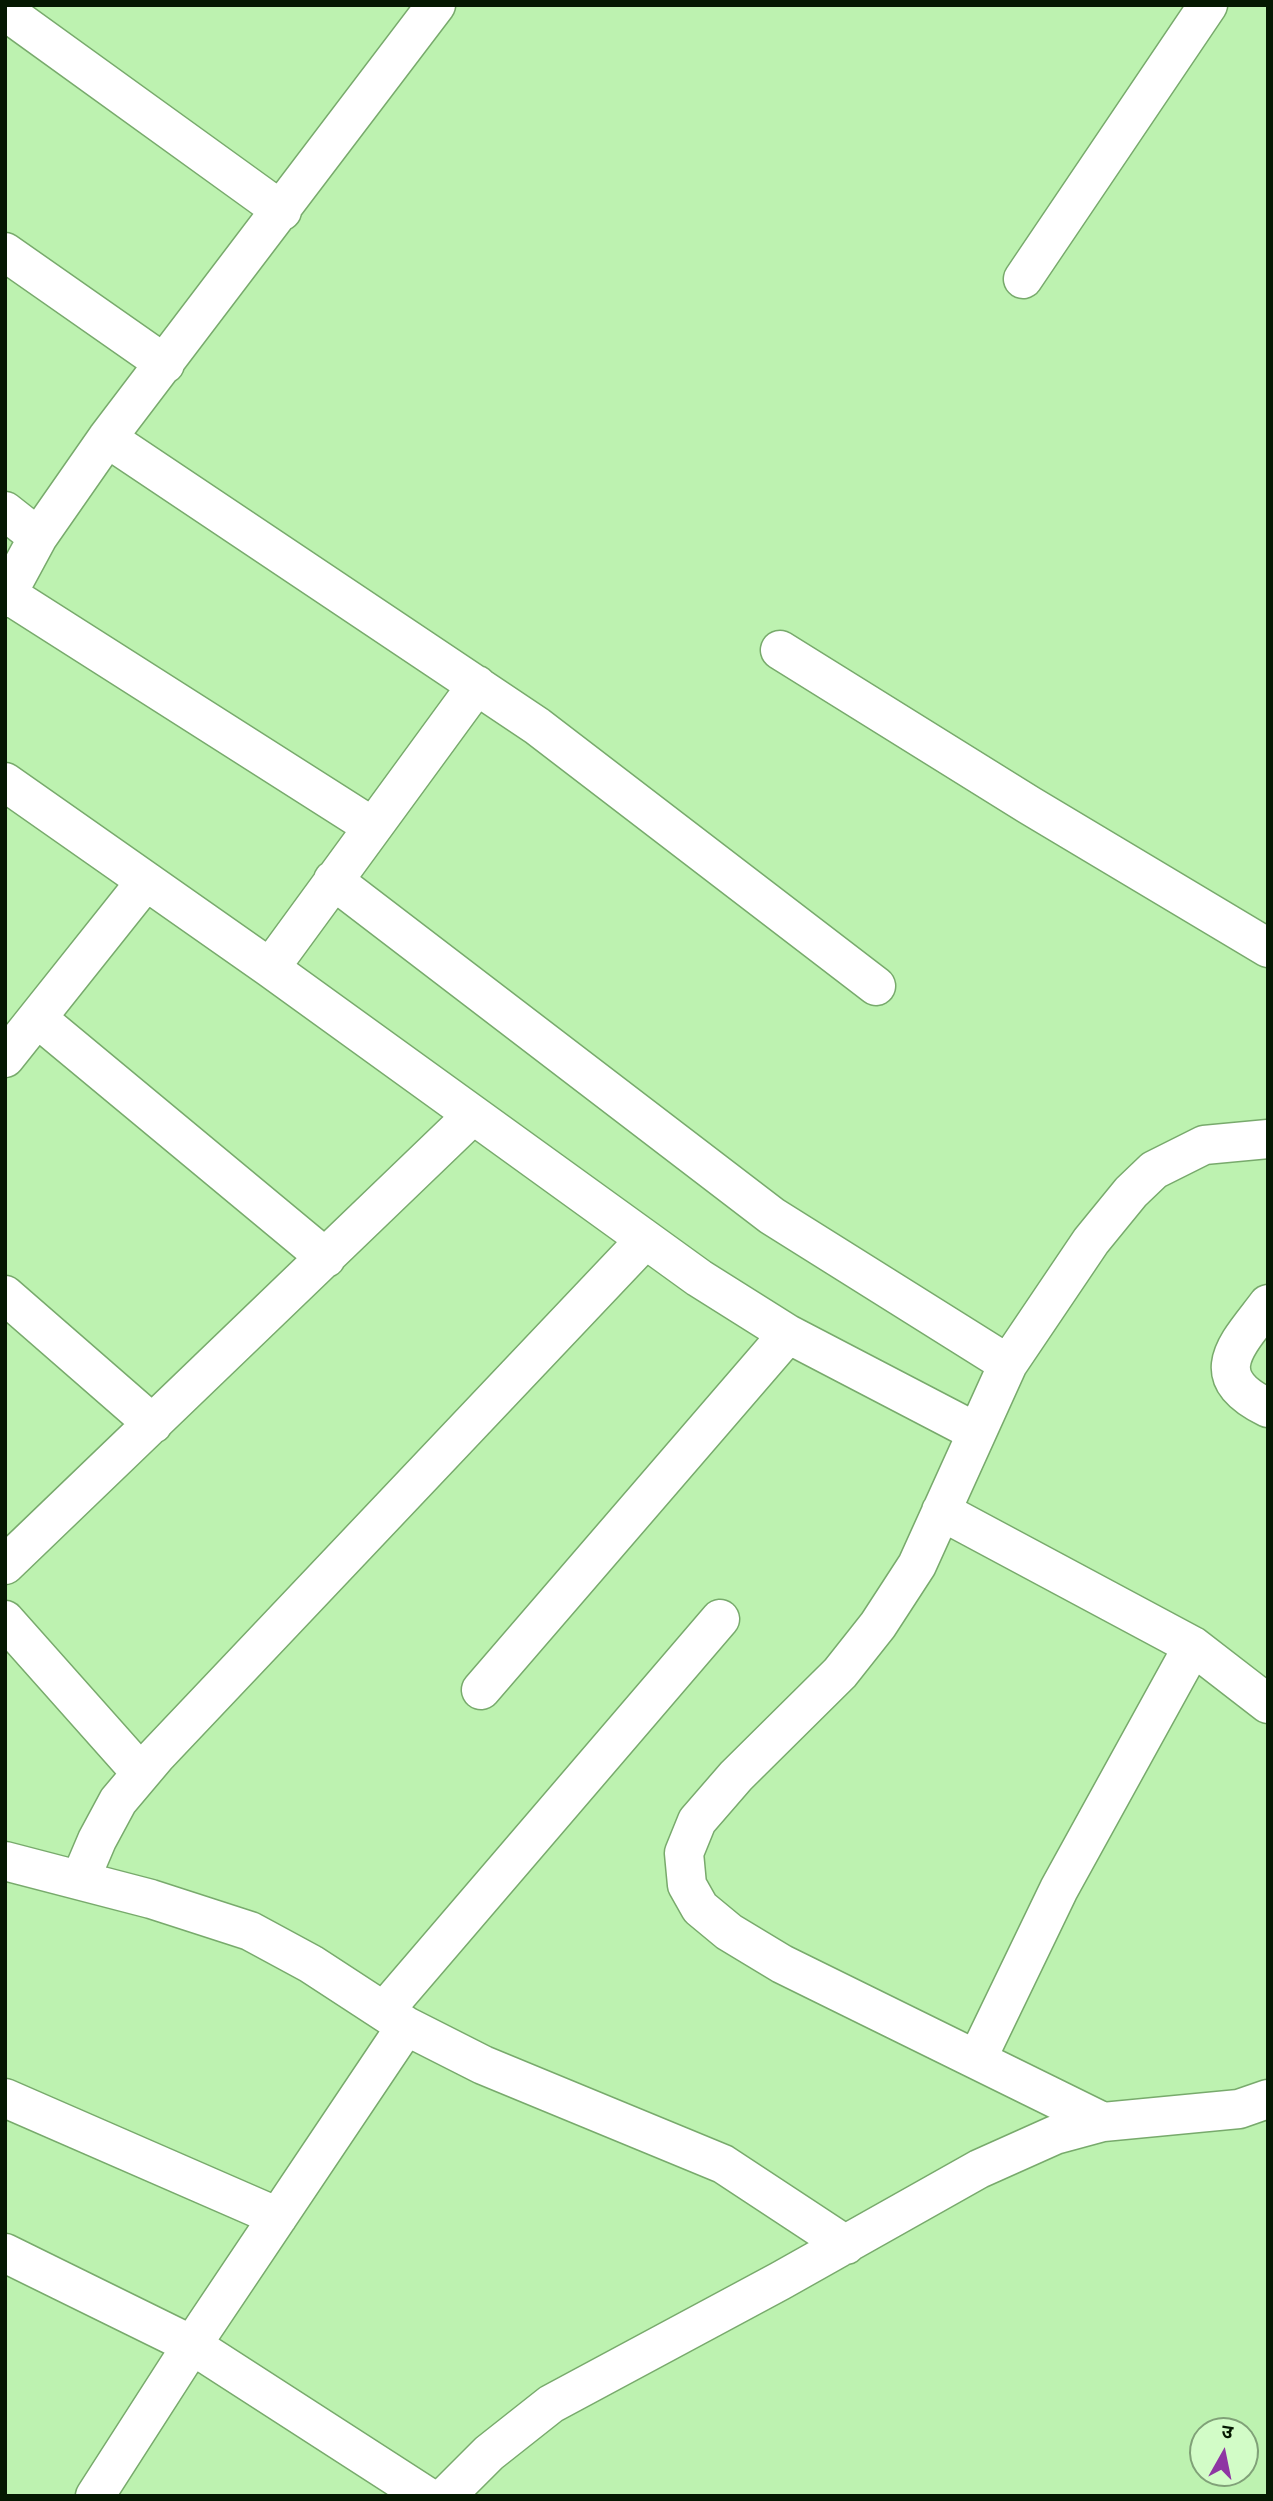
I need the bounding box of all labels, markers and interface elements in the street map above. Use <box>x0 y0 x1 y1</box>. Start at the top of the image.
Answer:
north arrow <box>1189 2417 1259 2487</box>
text: उ <box>1219 2419 1235 2447</box>

